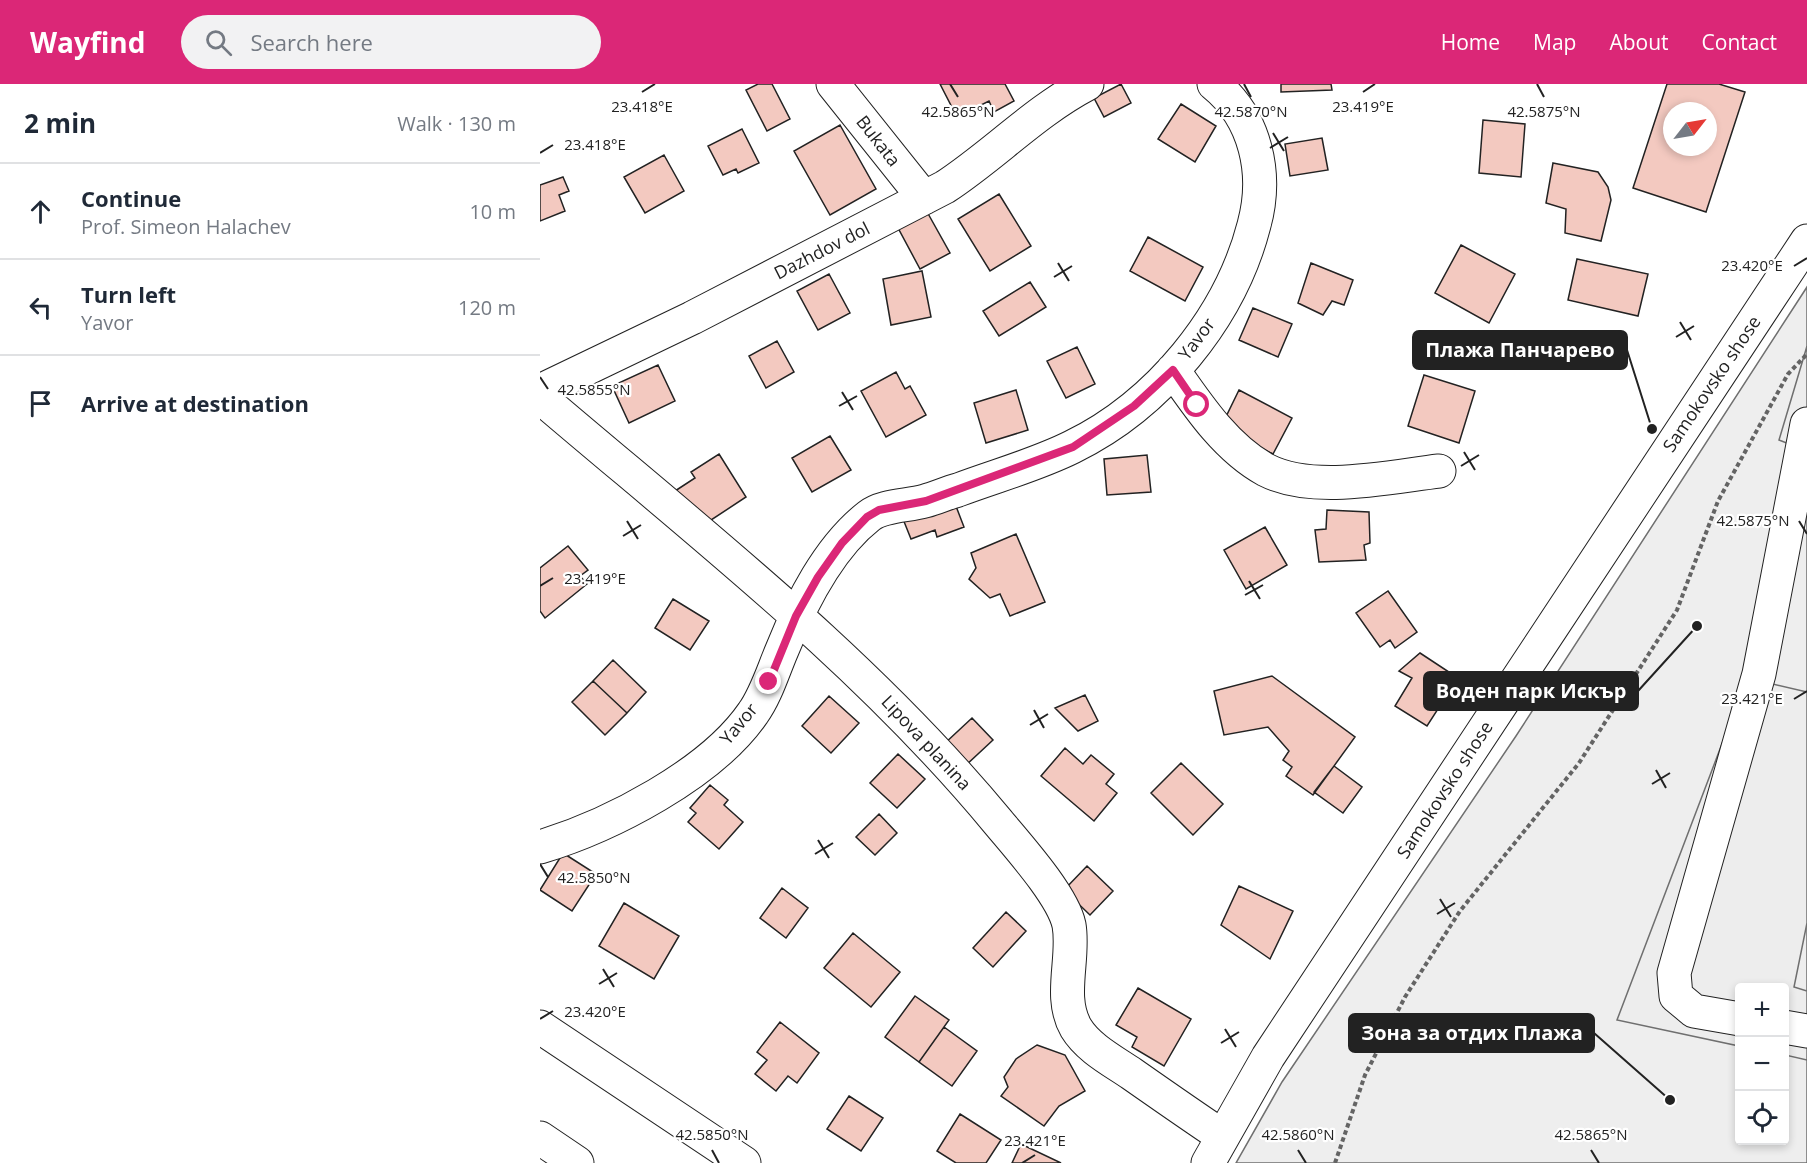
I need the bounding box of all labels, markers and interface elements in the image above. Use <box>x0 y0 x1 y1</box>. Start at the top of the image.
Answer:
search box <box>181 15 601 69</box>
text: Wayfind <box>30 23 145 61</box>
icon: search <box>202 26 235 59</box>
text: Search here <box>250 27 373 57</box>
text: Home <box>1441 28 1500 56</box>
text: Map <box>1533 28 1576 56</box>
text: About <box>1609 28 1669 56</box>
text: Contact <box>1702 28 1777 56</box>
text: 23.418°E <box>611 96 673 116</box>
text: 23.419°E <box>1332 96 1394 116</box>
text: 42.5865°N <box>921 101 995 121</box>
text: 42.5870°N <box>1214 101 1288 121</box>
text: 42.5875°N <box>1507 101 1581 121</box>
north arrow <box>1663 102 1717 156</box>
text: 2 min <box>24 105 96 141</box>
text: Walk · 130 m <box>397 110 516 137</box>
street label: Bukata <box>851 110 906 171</box>
text: 23.418°E <box>564 134 626 154</box>
text: Continue <box>81 183 181 213</box>
icon: ahead <box>24 195 57 228</box>
text: 10 m <box>469 198 516 225</box>
text: Prof. Simeon Halachev <box>81 213 291 240</box>
street label: Dazhdov dol <box>770 216 874 285</box>
text: 23.420°E <box>1721 255 1783 275</box>
text: Turn left <box>81 279 176 309</box>
icon: left <box>24 291 57 324</box>
text: 120 m <box>458 294 516 321</box>
text: Yavor <box>81 309 134 336</box>
street label: Samokovsko shose <box>1657 311 1766 456</box>
street label: Yavor <box>1172 312 1220 364</box>
callout: Плажа Панчарево <box>1413 331 1627 369</box>
text: Плажа Панчарево <box>1425 336 1615 363</box>
text: 42.5855°N <box>557 379 631 399</box>
icon: arrive <box>24 387 57 420</box>
text: Arrive at destination <box>81 388 309 418</box>
route start <box>1183 391 1209 417</box>
text: 42.5875°N <box>1716 510 1790 530</box>
text: 23.419°E <box>564 568 626 588</box>
route end <box>755 668 781 694</box>
callout: Воден парк Искър <box>1424 672 1638 710</box>
text: Воден парк Искър <box>1436 677 1626 704</box>
text: 23.421°E <box>1721 688 1783 708</box>
street label: Lipova planina <box>876 690 977 795</box>
street label: Yavor <box>714 697 763 749</box>
street label: Samokovsko shose <box>1391 716 1498 863</box>
text: 42.5850°N <box>557 867 631 887</box>
map controls <box>1735 983 1789 1145</box>
button: + <box>1735 983 1789 1037</box>
text: 23.420°E <box>564 1001 626 1021</box>
callout: Зона за отдих Плажа <box>1349 1014 1594 1052</box>
text: Зона за отдих Плажа <box>1361 1019 1583 1046</box>
button: − <box>1735 1037 1789 1091</box>
button: locate <box>1735 1091 1789 1145</box>
text: 42.5850°N <box>675 1124 749 1144</box>
text: 42.5860°N <box>1261 1124 1335 1144</box>
text: 42.5865°N <box>1554 1124 1628 1144</box>
text: 23.421°E <box>1004 1130 1066 1150</box>

